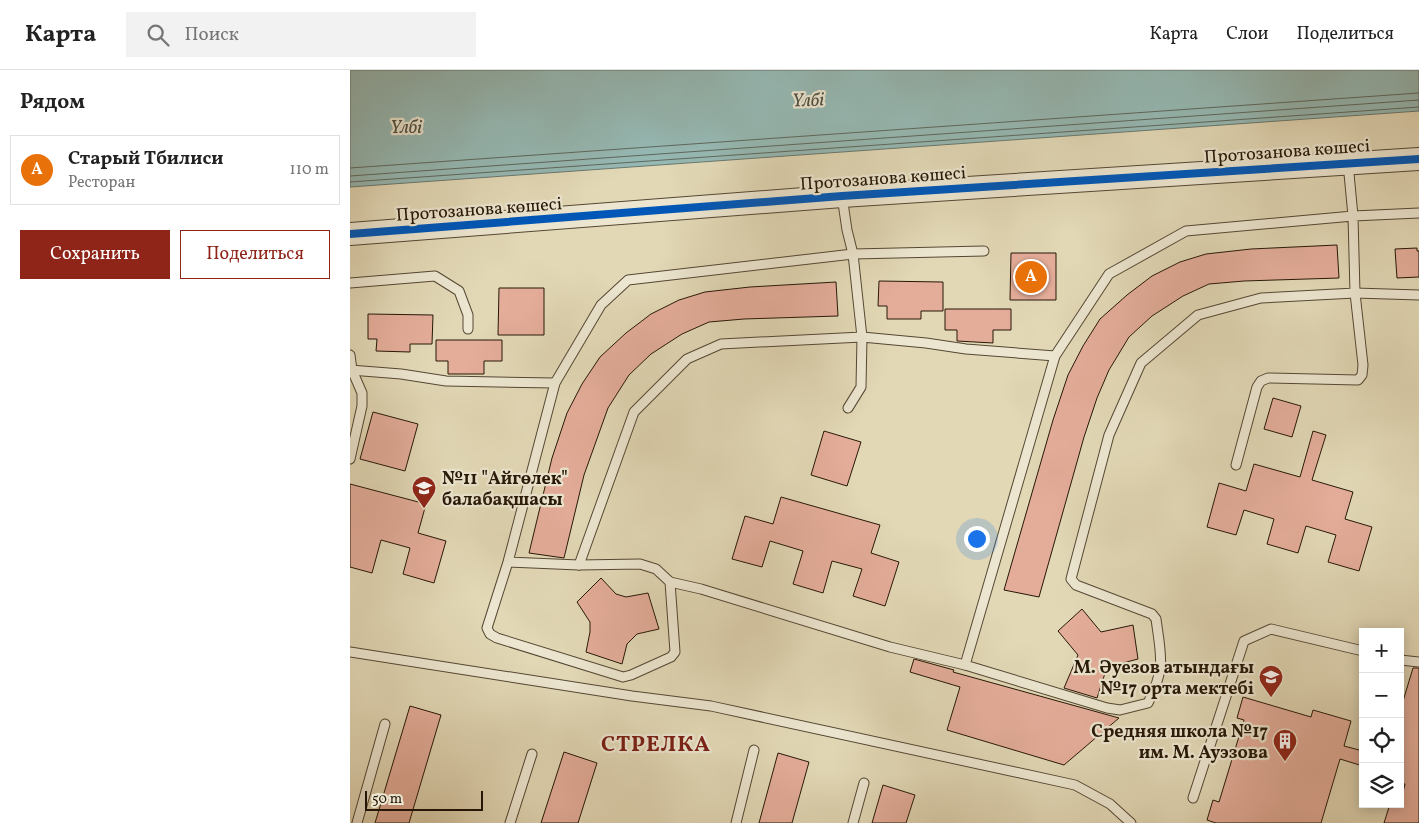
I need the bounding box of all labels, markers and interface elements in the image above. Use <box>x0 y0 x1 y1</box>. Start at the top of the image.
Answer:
search box <box>126 12 476 57</box>
text: Карта <box>25 18 96 52</box>
icon: search <box>144 21 172 49</box>
text: Поиск <box>184 22 239 48</box>
text: Карта <box>1150 22 1198 47</box>
text: Слои <box>1226 22 1268 47</box>
text: Поделиться <box>1296 22 1394 47</box>
water label: Үлбі <box>792 87 825 115</box>
text: Рядом <box>20 88 85 117</box>
water label: Үлбі <box>390 115 422 141</box>
street label: Протозанова көшесі <box>1203 134 1371 171</box>
text: Старый Тбилиси <box>68 146 223 172</box>
text: A <box>31 159 43 181</box>
text: 110 m <box>290 159 329 181</box>
street label: Протозанова көшесі <box>799 161 967 198</box>
text: Ресторан <box>68 172 135 194</box>
street label: Протозанова көшесі <box>395 192 563 229</box>
button: Сохранить <box>20 230 170 279</box>
button: Поделиться <box>180 230 330 279</box>
pin: A <box>1015 258 1047 296</box>
place label: №11 "Айгөлек" балабақшасы <box>442 467 568 513</box>
school or university icon: №11 "Айгөлек" балабақшасы <box>411 475 437 509</box>
your location <box>964 526 990 552</box>
map controls <box>1359 628 1404 808</box>
button: + <box>1359 628 1404 673</box>
place label: М. Әуезов атындағы №17 орта мектебі <box>1073 656 1254 702</box>
school or university icon: М. Әуезов атындағы №17 орта мектебі <box>1258 664 1284 698</box>
button: − <box>1359 673 1404 718</box>
button: locate <box>1359 718 1404 763</box>
place label: Средняя школа №17 им. М. Ауэзова <box>1091 720 1268 766</box>
building icon: Средняя школа №17 им. М. Ауэзова <box>1272 728 1298 762</box>
district label: СТРЕЛКА <box>601 730 711 761</box>
button: layers <box>1359 763 1404 808</box>
scale bar <box>365 788 482 811</box>
text: 50 m <box>372 790 402 809</box>

